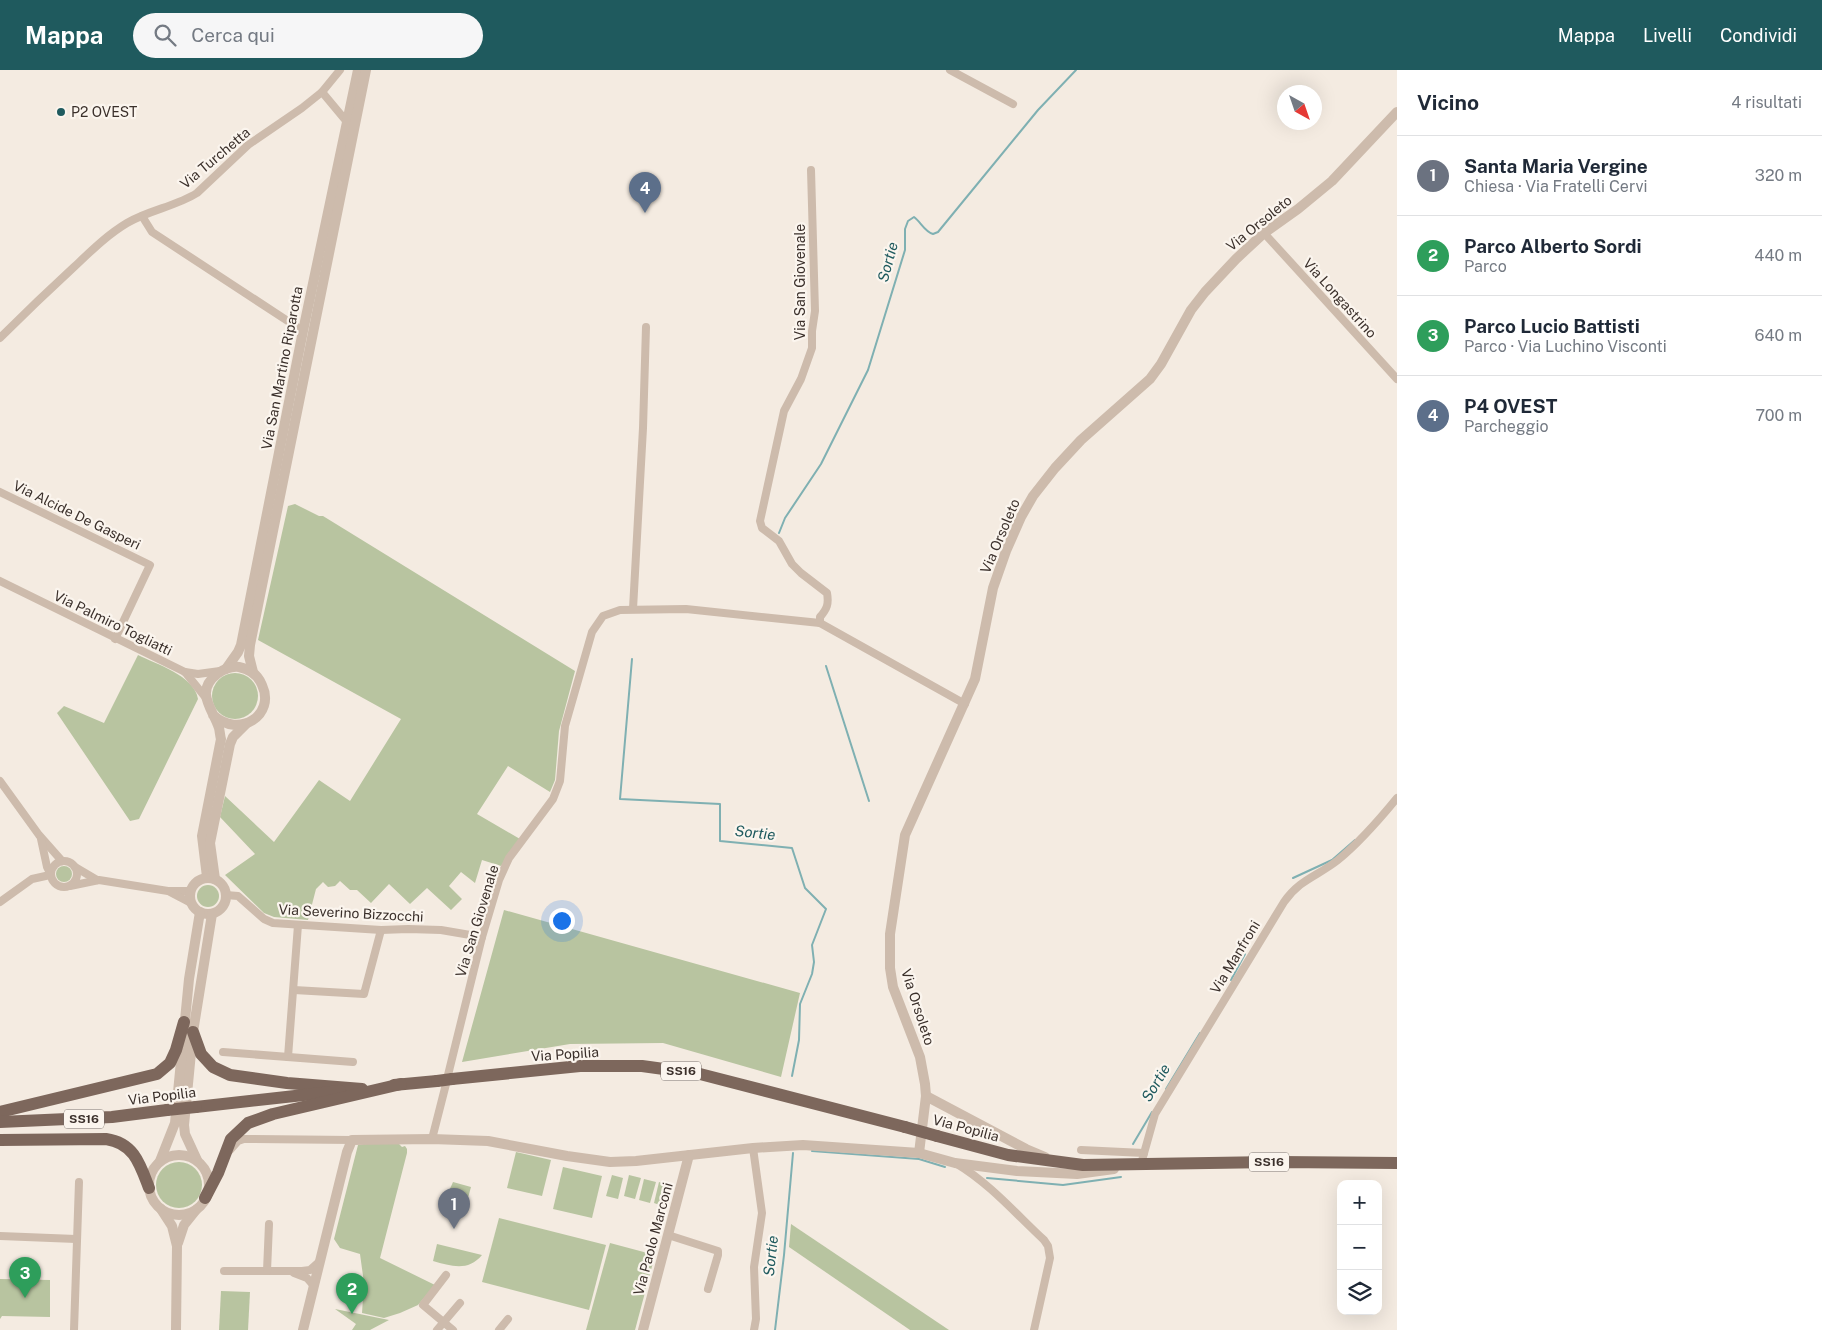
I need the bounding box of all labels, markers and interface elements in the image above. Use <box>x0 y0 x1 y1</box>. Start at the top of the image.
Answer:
search box <box>133 13 483 58</box>
text: Mappa <box>25 21 103 49</box>
icon: search <box>151 21 179 49</box>
text: Cerca qui <box>191 24 275 46</box>
text: Mappa <box>1558 25 1615 46</box>
text: Livelli <box>1643 25 1692 46</box>
text: Condividi <box>1720 25 1797 46</box>
north arrow <box>1277 85 1322 130</box>
text: Vicino <box>1417 90 1479 115</box>
text: 4 risultati <box>1731 93 1802 112</box>
place label: P2 OVEST <box>71 104 137 120</box>
marker: P2 OVEST <box>55 106 67 118</box>
street label: Via Turchetta <box>177 124 253 192</box>
text: Santa Maria Vergine <box>1464 155 1648 177</box>
text: 1 <box>1430 166 1436 185</box>
text: 320 m <box>1755 166 1802 185</box>
pin: 4 <box>629 172 661 213</box>
text: Chiesa · Via Fratelli Cervi <box>1464 177 1647 196</box>
street label: Via Orsoleto <box>1223 192 1295 254</box>
street label: Via San Giovenale <box>792 224 808 340</box>
text: Parco Alberto Sordi <box>1464 235 1642 257</box>
water label: Sortie <box>874 240 901 284</box>
text: 2 <box>1428 246 1438 265</box>
text: 440 m <box>1754 246 1802 265</box>
street label: Via Longastrino <box>1300 255 1380 341</box>
text: Parco <box>1464 257 1507 276</box>
street label: Via San Martino Riparotta <box>258 285 306 451</box>
text: Parco Lucio Battisti <box>1464 315 1640 337</box>
text: 3 <box>1428 326 1438 345</box>
text: 640 m <box>1754 326 1802 345</box>
text: Parco · Via Luchino Visconti <box>1464 337 1667 356</box>
text: P4 OVEST <box>1464 395 1557 417</box>
text: 4 <box>1428 406 1438 425</box>
text: 700 m <box>1756 406 1802 425</box>
text: Parcheggio <box>1464 417 1549 436</box>
street label: Via Alcide De Gasperi <box>11 477 143 553</box>
street label: Via Orsoleto <box>977 496 1023 576</box>
street label: Via Palmiro Togliatti <box>51 587 175 659</box>
water label: Sortie <box>734 822 776 843</box>
street label: Via San Giovenale <box>452 863 502 979</box>
street label: Via Severino Bizzocchi <box>278 901 424 925</box>
your location <box>549 908 575 934</box>
street label: Via Manfroni <box>1207 918 1263 996</box>
street label: Via Orsoleto <box>898 967 938 1047</box>
street label: Via Popilia <box>531 1044 599 1064</box>
road number: SS16 <box>661 1061 701 1080</box>
water label: Sortie <box>1138 1061 1173 1105</box>
street label: Via Popilia <box>127 1084 197 1108</box>
road number: SS16 <box>64 1110 104 1128</box>
street label: Via Popilia <box>931 1111 1001 1145</box>
road number: SS16 <box>1249 1152 1289 1172</box>
map controls <box>1337 1180 1382 1315</box>
button: + <box>1337 1180 1382 1225</box>
street label: Via Paolo Marconi <box>630 1181 676 1297</box>
pin: 1 <box>438 1188 470 1229</box>
button: − <box>1337 1225 1382 1270</box>
water label: Sortie <box>760 1235 781 1277</box>
pin: 3 <box>9 1257 41 1298</box>
button: layers <box>1337 1270 1382 1315</box>
pin: 2 <box>336 1273 368 1314</box>

